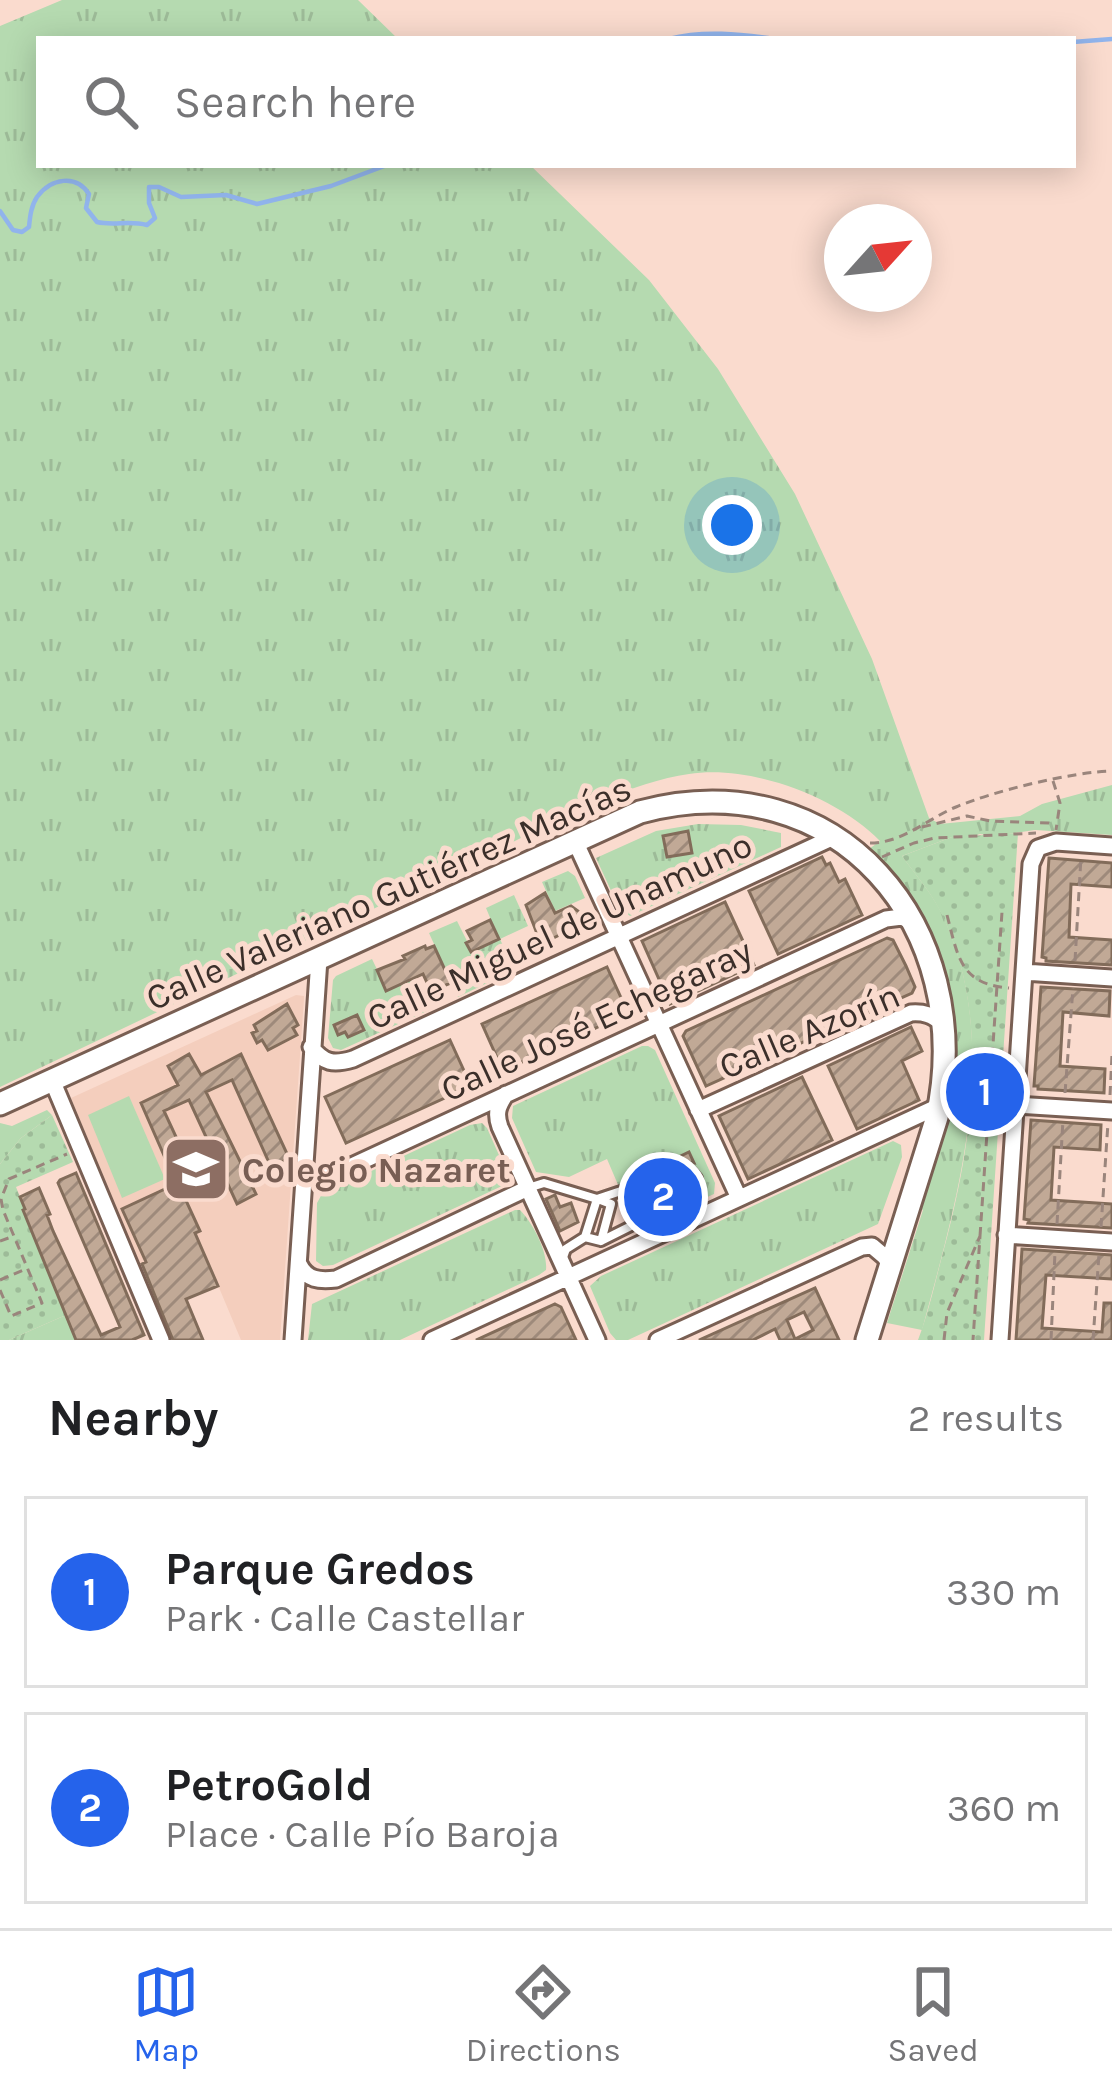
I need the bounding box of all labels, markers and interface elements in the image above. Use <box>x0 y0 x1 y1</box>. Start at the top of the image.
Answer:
search box <box>36 36 1076 168</box>
icon: search <box>78 69 144 135</box>
text: Search here <box>174 76 416 128</box>
north arrow <box>824 204 932 312</box>
your location <box>702 495 762 555</box>
street label: Calle Valeriano Gutiérrez Macías <box>139 767 637 1019</box>
street label: Calle Miguel de Unamuno <box>360 823 759 1039</box>
street label: Calle José Echegaray <box>434 929 759 1110</box>
street label: Calle Azorín <box>713 974 906 1088</box>
pin: 1 <box>946 1047 1024 1137</box>
school or university icon: Colegio Nazaret <box>161 1134 231 1204</box>
place label: Colegio Nazaret <box>242 1149 511 1192</box>
pin: 2 <box>624 1152 702 1242</box>
text: Nearby <box>48 1388 218 1448</box>
text: 2 results <box>908 1395 1064 1441</box>
text: Parque Gredos <box>165 1543 475 1595</box>
text: 1 <box>83 1569 97 1615</box>
text: 330 m <box>946 1569 1061 1615</box>
text: Park · Calle Castellar <box>165 1595 524 1641</box>
text: PetroGold <box>165 1759 373 1811</box>
text: 2 <box>78 1785 102 1831</box>
text: 360 m <box>947 1785 1061 1831</box>
text: Place · Calle Pío Baroja <box>165 1811 560 1857</box>
tab: Map <box>133 1959 199 2069</box>
tab: Directions <box>466 1959 621 2069</box>
tab: Saved <box>888 1959 979 2069</box>

